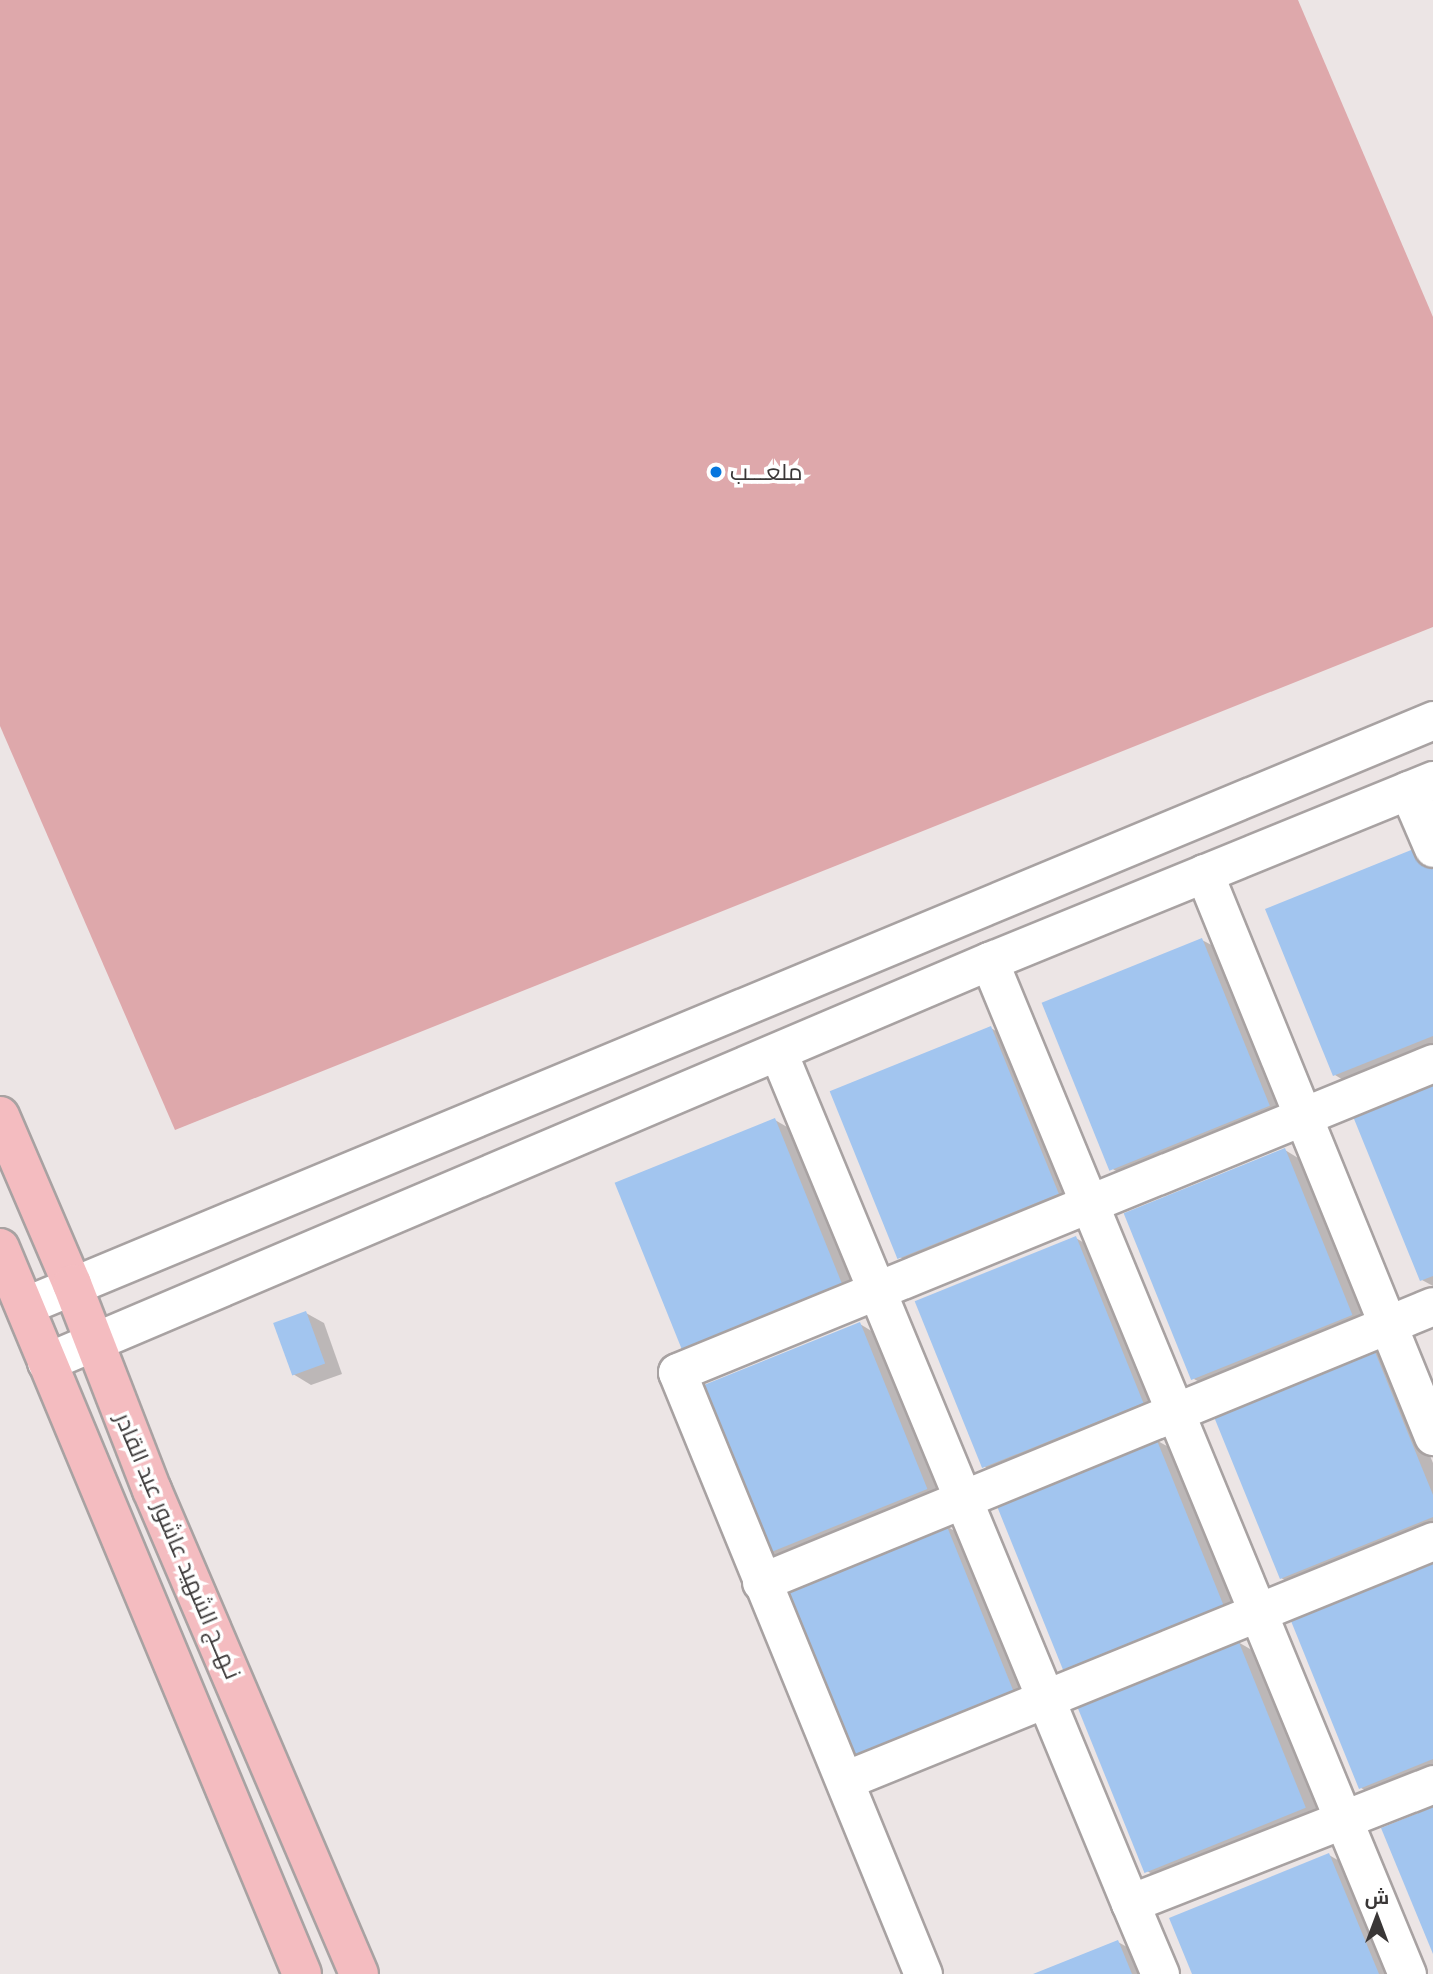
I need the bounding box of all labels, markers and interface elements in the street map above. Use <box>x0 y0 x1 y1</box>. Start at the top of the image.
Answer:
place label: ملعـــب <box>730 458 802 486</box>
marker: ملعـــب <box>708 464 724 480</box>
street label: نـهــج الشهيد عاشور عبد القادر <box>109 1409 247 1683</box>
north arrow <box>1342 1883 1412 1953</box>
text: ش <box>1365 1885 1389 1909</box>

